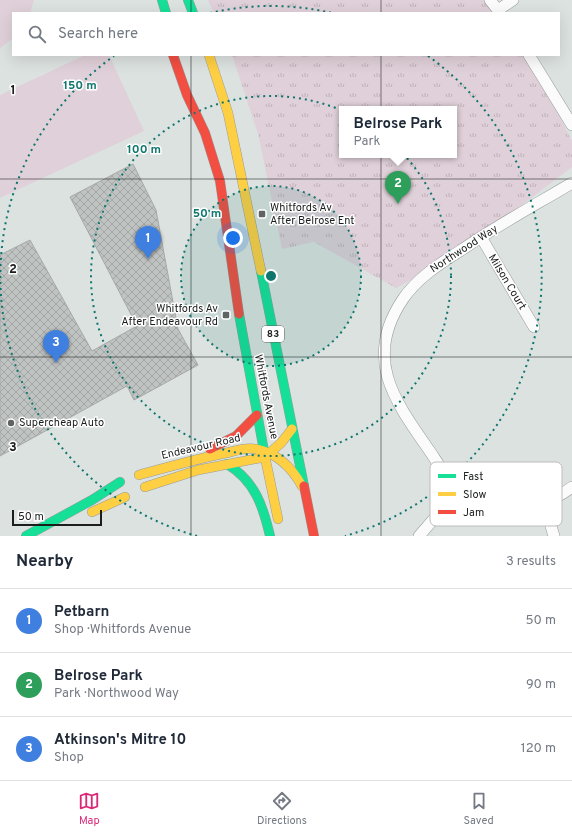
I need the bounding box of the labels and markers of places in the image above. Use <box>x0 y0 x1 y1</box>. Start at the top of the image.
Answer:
pin: 2 <box>385 171 411 204</box>
place label: Whitfords Av After Belrose Ent <box>270 201 354 228</box>
marker: Whitfords Av After Belrose Ent <box>257 209 267 219</box>
pin: 1 <box>135 226 161 259</box>
centre of rings <box>264 269 278 283</box>
place label: Whitfords Av After Endeavour Rd <box>121 302 218 329</box>
marker: Whitfords Av After Endeavour Rd <box>221 310 231 320</box>
pin: 3 <box>43 330 69 363</box>
place label: Supercheap Auto <box>19 416 104 430</box>
marker: Supercheap Auto <box>6 418 16 428</box>

